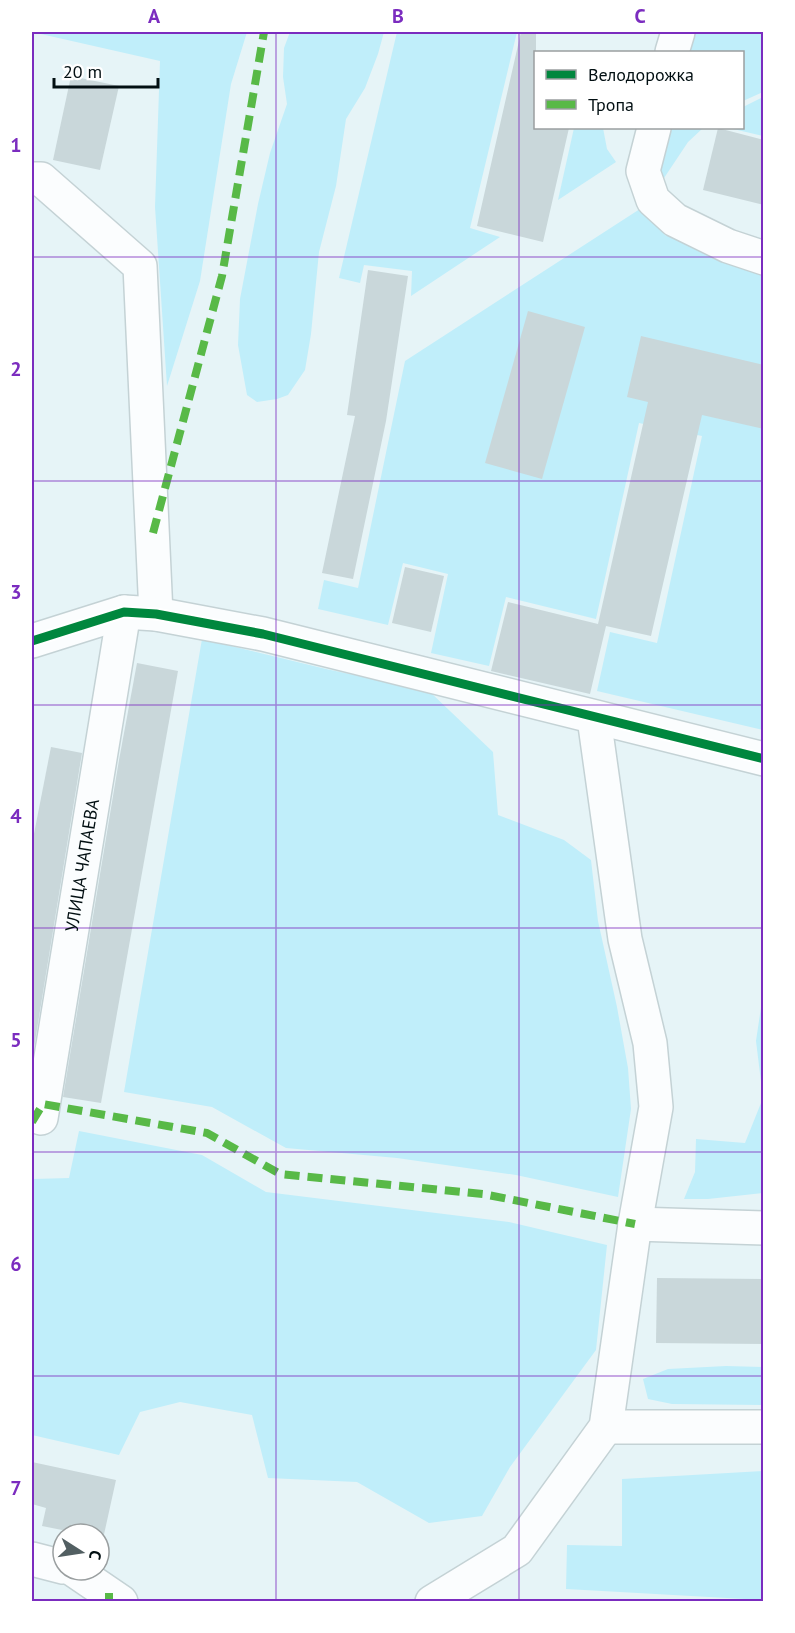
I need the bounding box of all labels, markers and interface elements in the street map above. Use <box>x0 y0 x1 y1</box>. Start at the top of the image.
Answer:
text: A <box>148 3 161 29</box>
text: B <box>392 3 404 29</box>
text: C <box>634 3 646 29</box>
scale bar <box>54 51 158 89</box>
legend <box>534 51 744 129</box>
text: 20 m <box>63 60 102 83</box>
text: Велодорожка <box>588 63 694 86</box>
text: Тропа <box>588 93 634 116</box>
text: 1 <box>10 132 22 158</box>
text: 2 <box>10 356 22 382</box>
text: 3 <box>10 579 22 605</box>
street label: УЛИЦА ЧАПАЕВА <box>60 797 104 933</box>
text: 4 <box>10 803 22 829</box>
text: 5 <box>10 1027 22 1053</box>
text: 6 <box>10 1251 22 1277</box>
text: 7 <box>10 1475 22 1501</box>
north arrow <box>51 1522 111 1582</box>
text: С <box>85 1549 106 1562</box>

